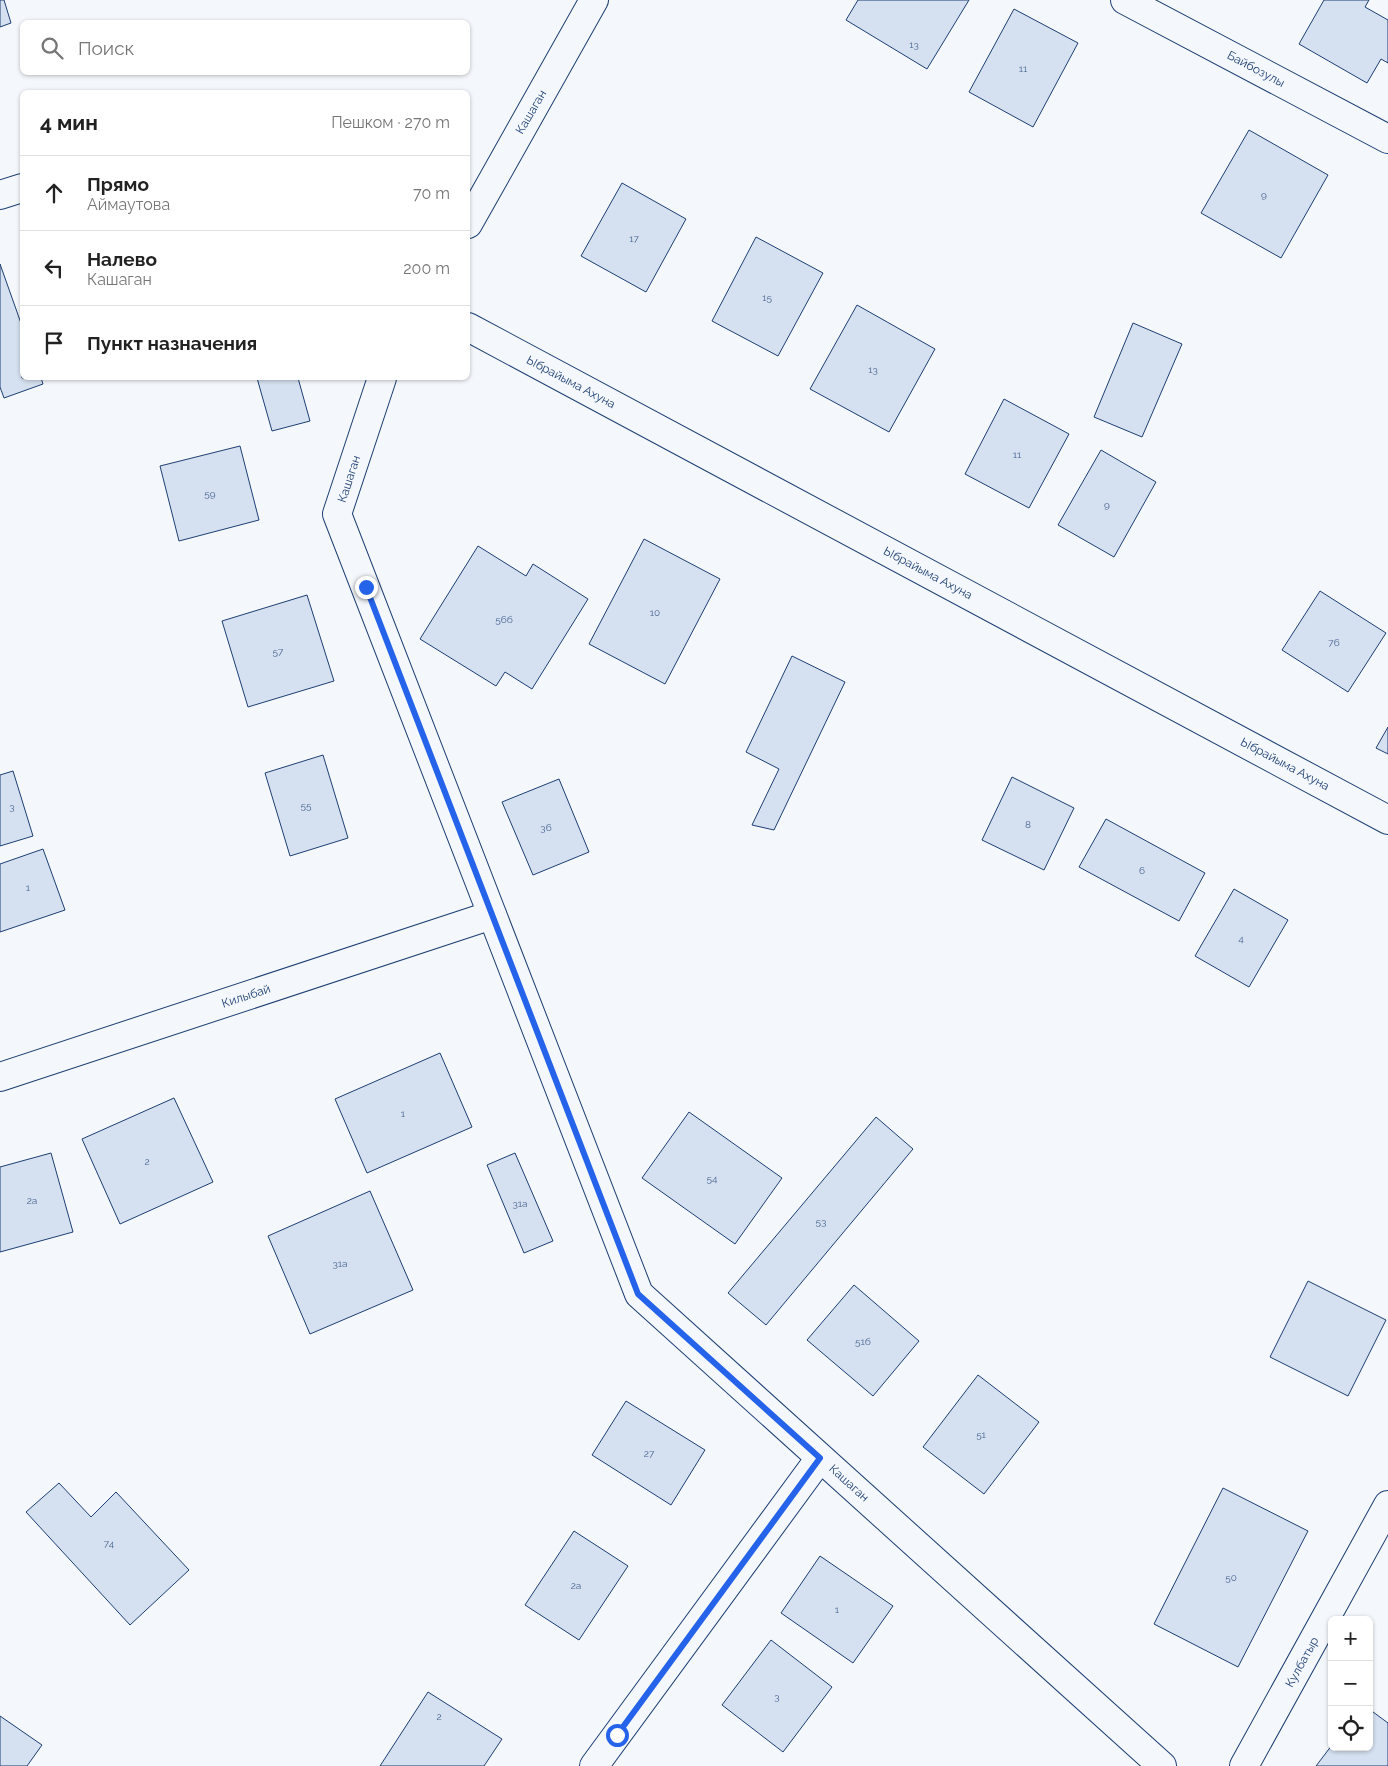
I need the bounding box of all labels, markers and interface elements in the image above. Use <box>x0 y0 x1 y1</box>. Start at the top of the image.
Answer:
search box <box>20 20 470 75</box>
icon: search <box>38 34 66 62</box>
text: Поиск <box>78 37 134 59</box>
house number: 13 <box>909 39 919 50</box>
street label: Байбозулы <box>1225 48 1287 90</box>
house number: 11 <box>1019 63 1028 74</box>
street label: Кашаган <box>513 87 549 137</box>
text: 4 мин <box>40 110 98 135</box>
text: Пешком · 270 m <box>331 113 450 132</box>
text: Прямо <box>87 173 149 195</box>
icon: ahead <box>40 179 68 207</box>
text: 70 m <box>413 184 450 203</box>
house number: 9 <box>1261 189 1267 200</box>
text: Аймаутова <box>87 195 170 214</box>
house number: 17 <box>629 233 639 244</box>
text: Налево <box>87 248 157 270</box>
icon: left <box>40 254 68 282</box>
text: 200 m <box>403 259 450 278</box>
text: Кашаган <box>87 270 152 289</box>
house number: 15 <box>762 292 772 303</box>
icon: arrive <box>40 329 68 357</box>
text: Пункт назначения <box>87 332 257 354</box>
street label: Ыбрайыма Ахуна <box>524 353 618 411</box>
house number: 13 <box>868 364 878 375</box>
house number: 11 <box>1013 449 1022 460</box>
street label: Кашаган <box>335 454 363 504</box>
house number: 59 <box>204 488 216 499</box>
house number: 9 <box>1104 499 1110 510</box>
street label: Ыбрайыма Ахуна <box>881 544 975 602</box>
route end <box>355 576 378 599</box>
house number: 10 <box>650 607 660 618</box>
house number: 56б <box>495 614 513 625</box>
house number: 76 <box>1328 637 1340 648</box>
house number: 57 <box>273 646 284 657</box>
street label: Ыбрайыма Ахуна <box>1238 735 1332 793</box>
house number: 55 <box>301 800 312 811</box>
house number: 3 <box>9 801 15 812</box>
house number: 8 <box>1025 819 1031 830</box>
house number: 36 <box>540 822 552 833</box>
house number: 6 <box>1139 865 1145 876</box>
house number: 1 <box>26 882 31 893</box>
house number: 4 <box>1238 933 1244 944</box>
street label: Килыбай <box>220 982 272 1010</box>
house number: 1 <box>401 1108 406 1119</box>
house number: 2 <box>144 1156 150 1167</box>
house number: 54 <box>707 1173 718 1184</box>
house number: 2а <box>27 1195 37 1206</box>
house number: 31а <box>512 1198 528 1209</box>
house number: 53 <box>816 1216 826 1227</box>
house number: 31а <box>332 1258 348 1269</box>
house number: 51б <box>855 1336 871 1347</box>
house number: 51 <box>976 1429 987 1440</box>
house number: 27 <box>644 1448 655 1459</box>
street label: Кашаган <box>826 1462 872 1504</box>
house number: 74 <box>104 1538 115 1549</box>
house number: 50 <box>1225 1572 1237 1583</box>
house number: 2а <box>571 1580 581 1591</box>
house number: 1 <box>835 1604 840 1615</box>
map controls <box>1328 1616 1373 1751</box>
button: + <box>1328 1616 1373 1661</box>
street label: Кулбатыр <box>1282 1634 1322 1690</box>
button: − <box>1328 1661 1373 1706</box>
house number: 3 <box>774 1691 780 1702</box>
button: locate <box>1328 1706 1373 1751</box>
house number: 2 <box>436 1711 442 1722</box>
route start <box>606 1724 629 1747</box>

